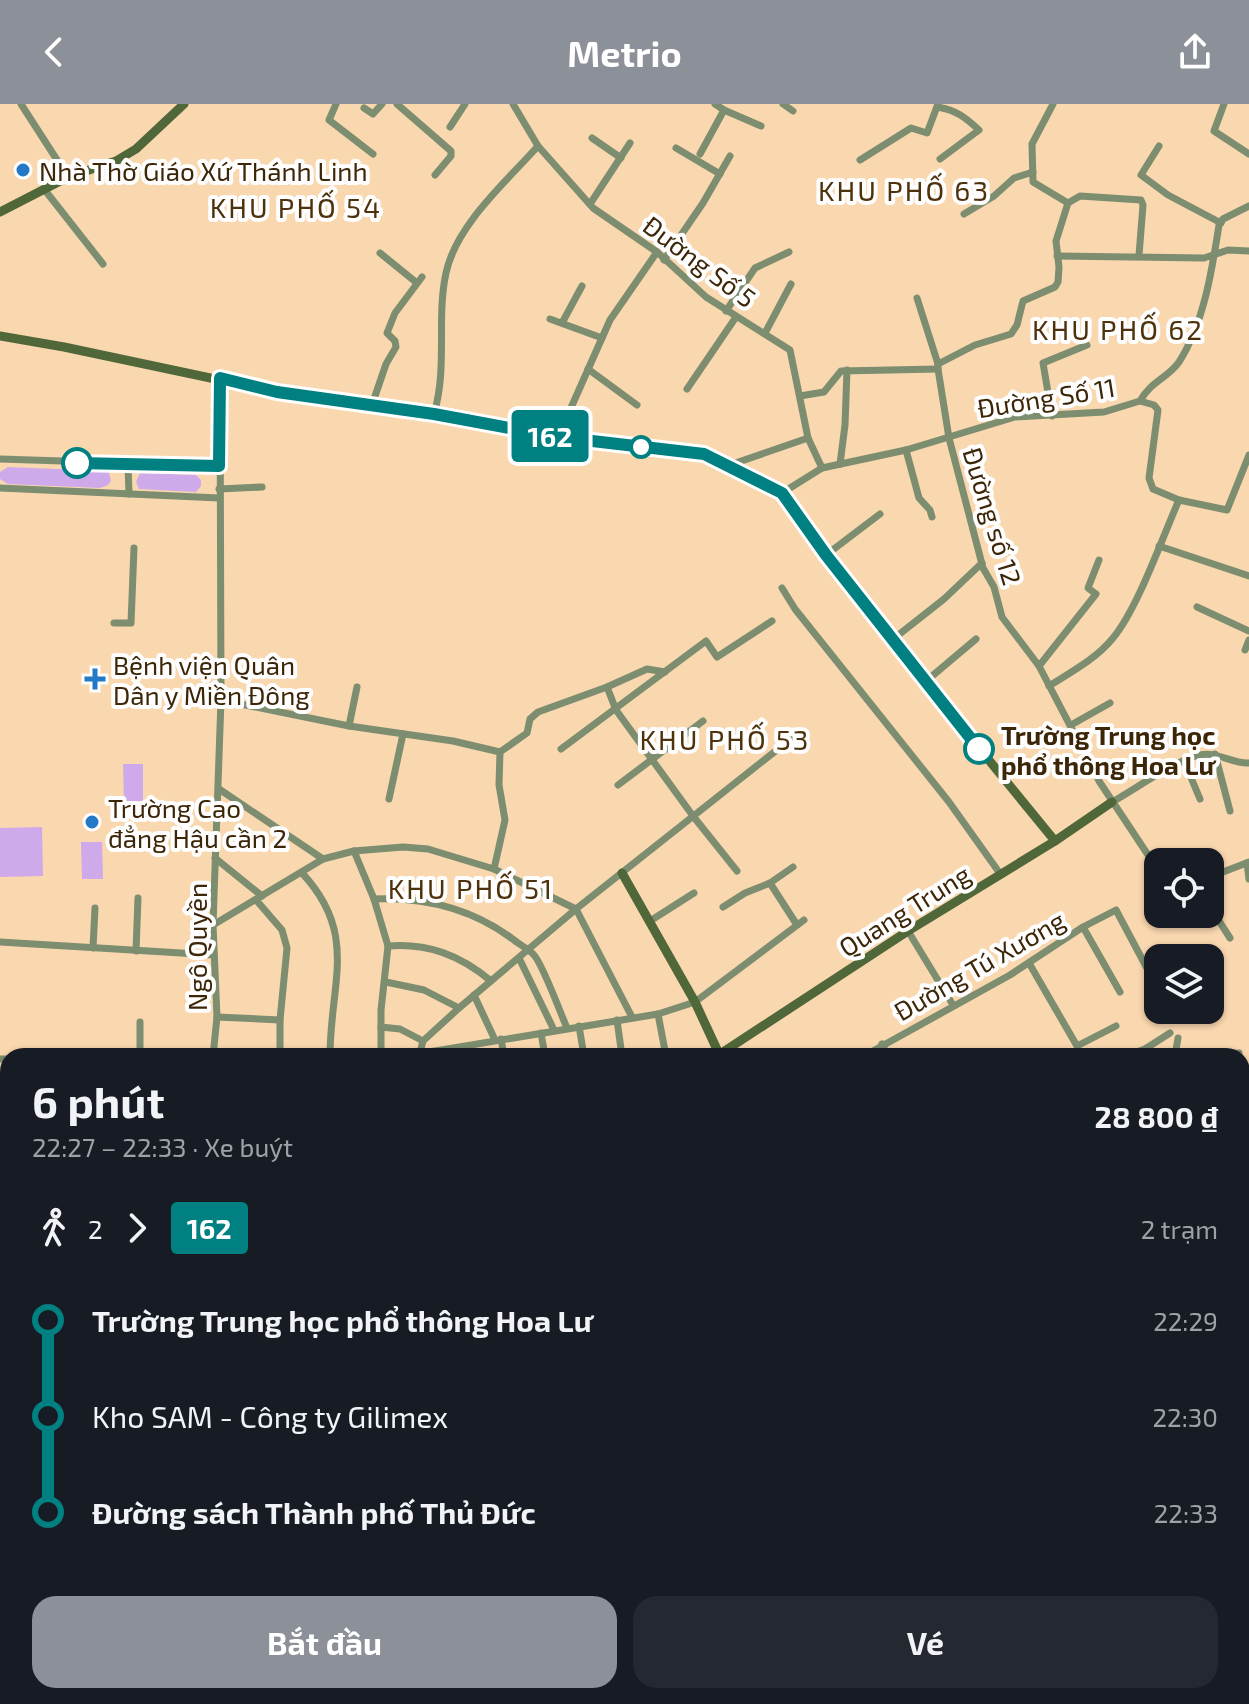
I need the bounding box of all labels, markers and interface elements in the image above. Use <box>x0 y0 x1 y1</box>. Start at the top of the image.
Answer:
icon: back <box>32 30 76 74</box>
icon: share <box>1173 30 1217 74</box>
text: Metrio <box>567 31 682 74</box>
place label: Nhà Thờ Giáo Xứ Thánh Linh <box>39 155 368 186</box>
marker: Nhà Thờ Giáo Xứ Thánh Linh <box>14 161 32 179</box>
district label: KHU PHỐ 63 <box>818 172 990 207</box>
district label: KHU PHỐ 54 <box>210 189 382 224</box>
street label: Đường Số 5 <box>638 209 762 313</box>
district label: KHU PHỐ 62 <box>1032 311 1204 346</box>
street label: Đường Số 11 <box>975 371 1117 423</box>
line badge: 162 <box>504 410 596 462</box>
text: 162 <box>528 419 572 453</box>
unlabelled marker <box>630 436 652 458</box>
street label: Đường số 12 <box>957 444 1029 588</box>
unlabelled marker <box>62 448 92 478</box>
place label: Bệnh viện Quân Dân y Miền Đông <box>113 649 310 710</box>
marker: Bệnh viện Quân Dân y Miền Đông <box>84 668 106 690</box>
place label: Trường Trung học phổ thông Hoa Lư <box>1001 719 1216 780</box>
district label: KHU PHỐ 53 <box>640 721 810 756</box>
marker: Trường Trung học phổ thông Hoa Lư <box>964 734 994 764</box>
place label: Trường Cao đẳng Hậu cần 2 <box>108 792 287 853</box>
marker: Trường Cao đẳng Hậu cần 2 <box>83 813 101 831</box>
map controls <box>1144 848 1224 1024</box>
button: locate <box>1144 848 1224 928</box>
street label: Quang Trung <box>833 857 975 963</box>
district label: KHU PHỐ 51 <box>388 870 554 905</box>
street label: Ngô Quyền <box>181 883 212 1011</box>
street label: Đường Tú Xương <box>888 904 1070 1026</box>
button: layers <box>1144 944 1224 1024</box>
text: 6 phút <box>32 1074 164 1127</box>
text: 28 800 ₫ <box>1095 1098 1218 1134</box>
text: 22:27 – 22:33 · Xe buýt <box>32 1131 293 1162</box>
icon: walk <box>32 1206 76 1250</box>
icon: forward <box>115 1206 159 1250</box>
text: 162 <box>187 1211 232 1245</box>
text: 2 <box>88 1213 103 1244</box>
text: 2 trạm <box>1141 1213 1218 1244</box>
text: Trường Trung học phổ thông Hoa Lư <box>92 1302 593 1338</box>
text: 22:29 <box>1153 1305 1218 1336</box>
text: Kho SAM - Công ty Gilimex <box>92 1398 448 1434</box>
text: 22:30 <box>1153 1401 1218 1432</box>
text: Đường sách Thành phố Thủ Đức <box>92 1494 536 1530</box>
text: 22:33 <box>1154 1497 1218 1528</box>
button: Bắt đầu <box>32 1596 617 1688</box>
button: Vé <box>633 1596 1218 1688</box>

